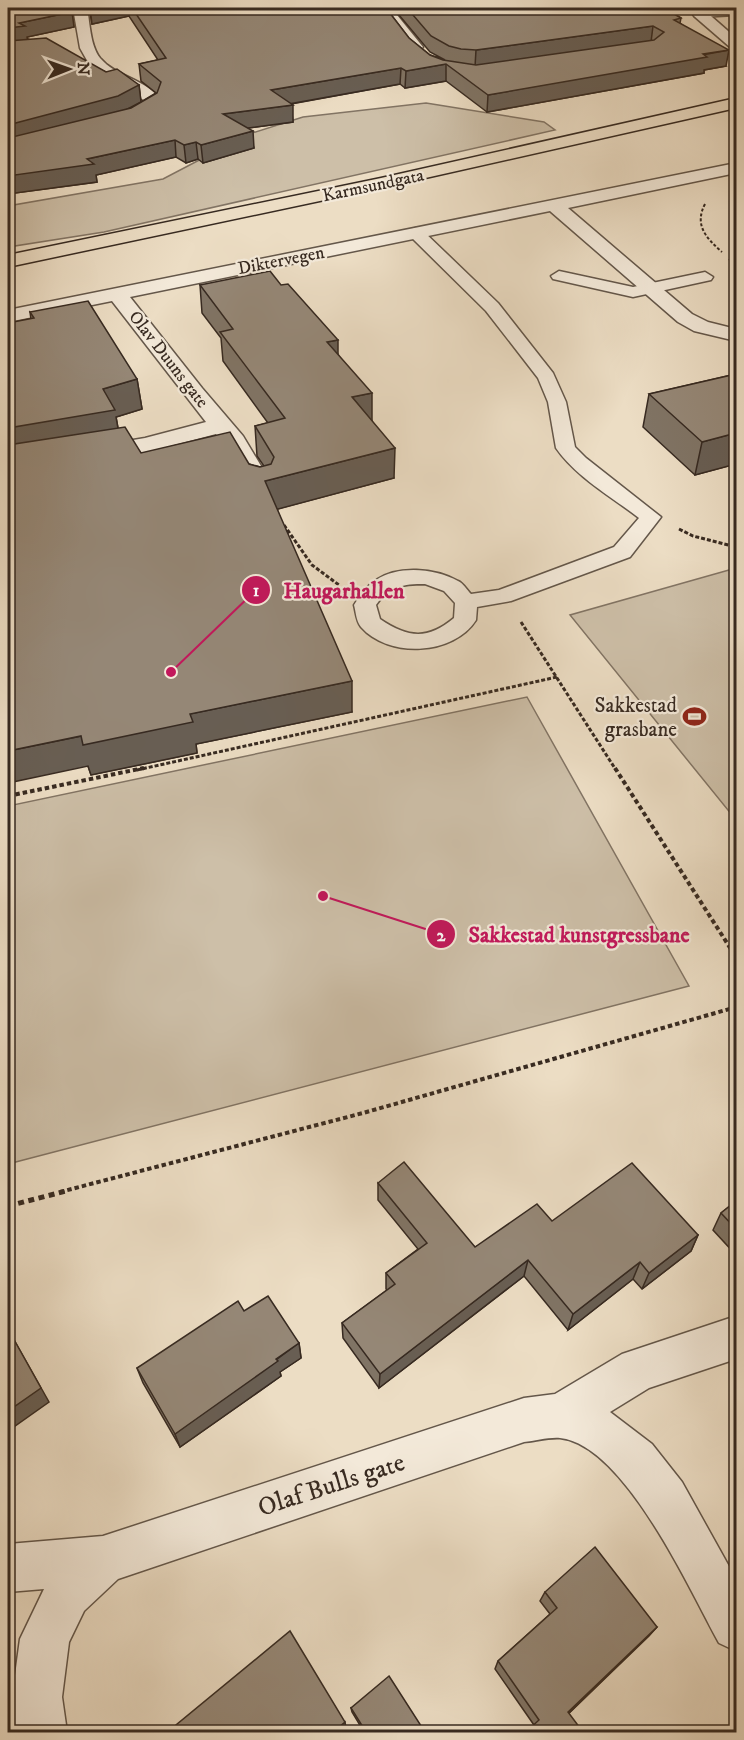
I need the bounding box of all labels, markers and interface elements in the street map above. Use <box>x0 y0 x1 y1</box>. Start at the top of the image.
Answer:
north arrow <box>39 39 99 99</box>
text: N <box>73 62 93 75</box>
street label: Karmsundgata <box>320 164 426 207</box>
street label: Diktervegen <box>236 242 327 280</box>
street label: Olav Duuns gate <box>123 307 213 413</box>
callout: Haugarhallen <box>241 570 416 610</box>
text: Haugarhallen <box>283 578 405 605</box>
text: 1 <box>253 580 260 602</box>
place label: Sakkestad grasbane <box>595 693 678 743</box>
sports icon: Sakkestad grasbane <box>682 704 708 730</box>
callout: Sakkestad kunstgressbane <box>426 914 702 954</box>
text: Sakkestad kunstgressbane <box>468 922 690 949</box>
text: 2 <box>437 925 447 947</box>
street label: Olaf Bulls gate <box>254 1446 409 1525</box>

